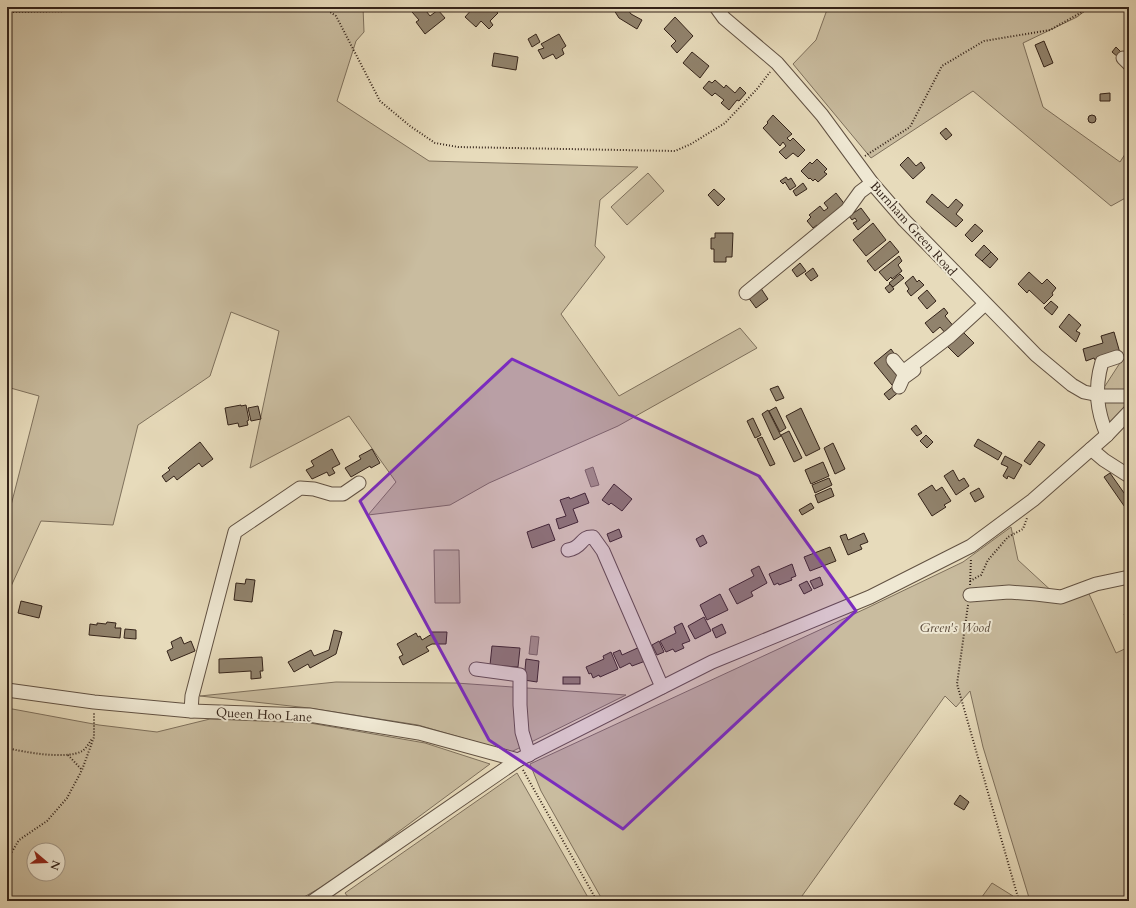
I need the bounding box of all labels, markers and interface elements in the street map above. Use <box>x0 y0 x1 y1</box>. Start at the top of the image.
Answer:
street label: Burnham Green Road <box>866 177 961 280</box>
park label: Green's Wood <box>920 619 991 637</box>
street label: Queen Hoo Lane <box>215 703 313 727</box>
north arrow <box>26 842 66 882</box>
text: N <box>46 858 64 872</box>

